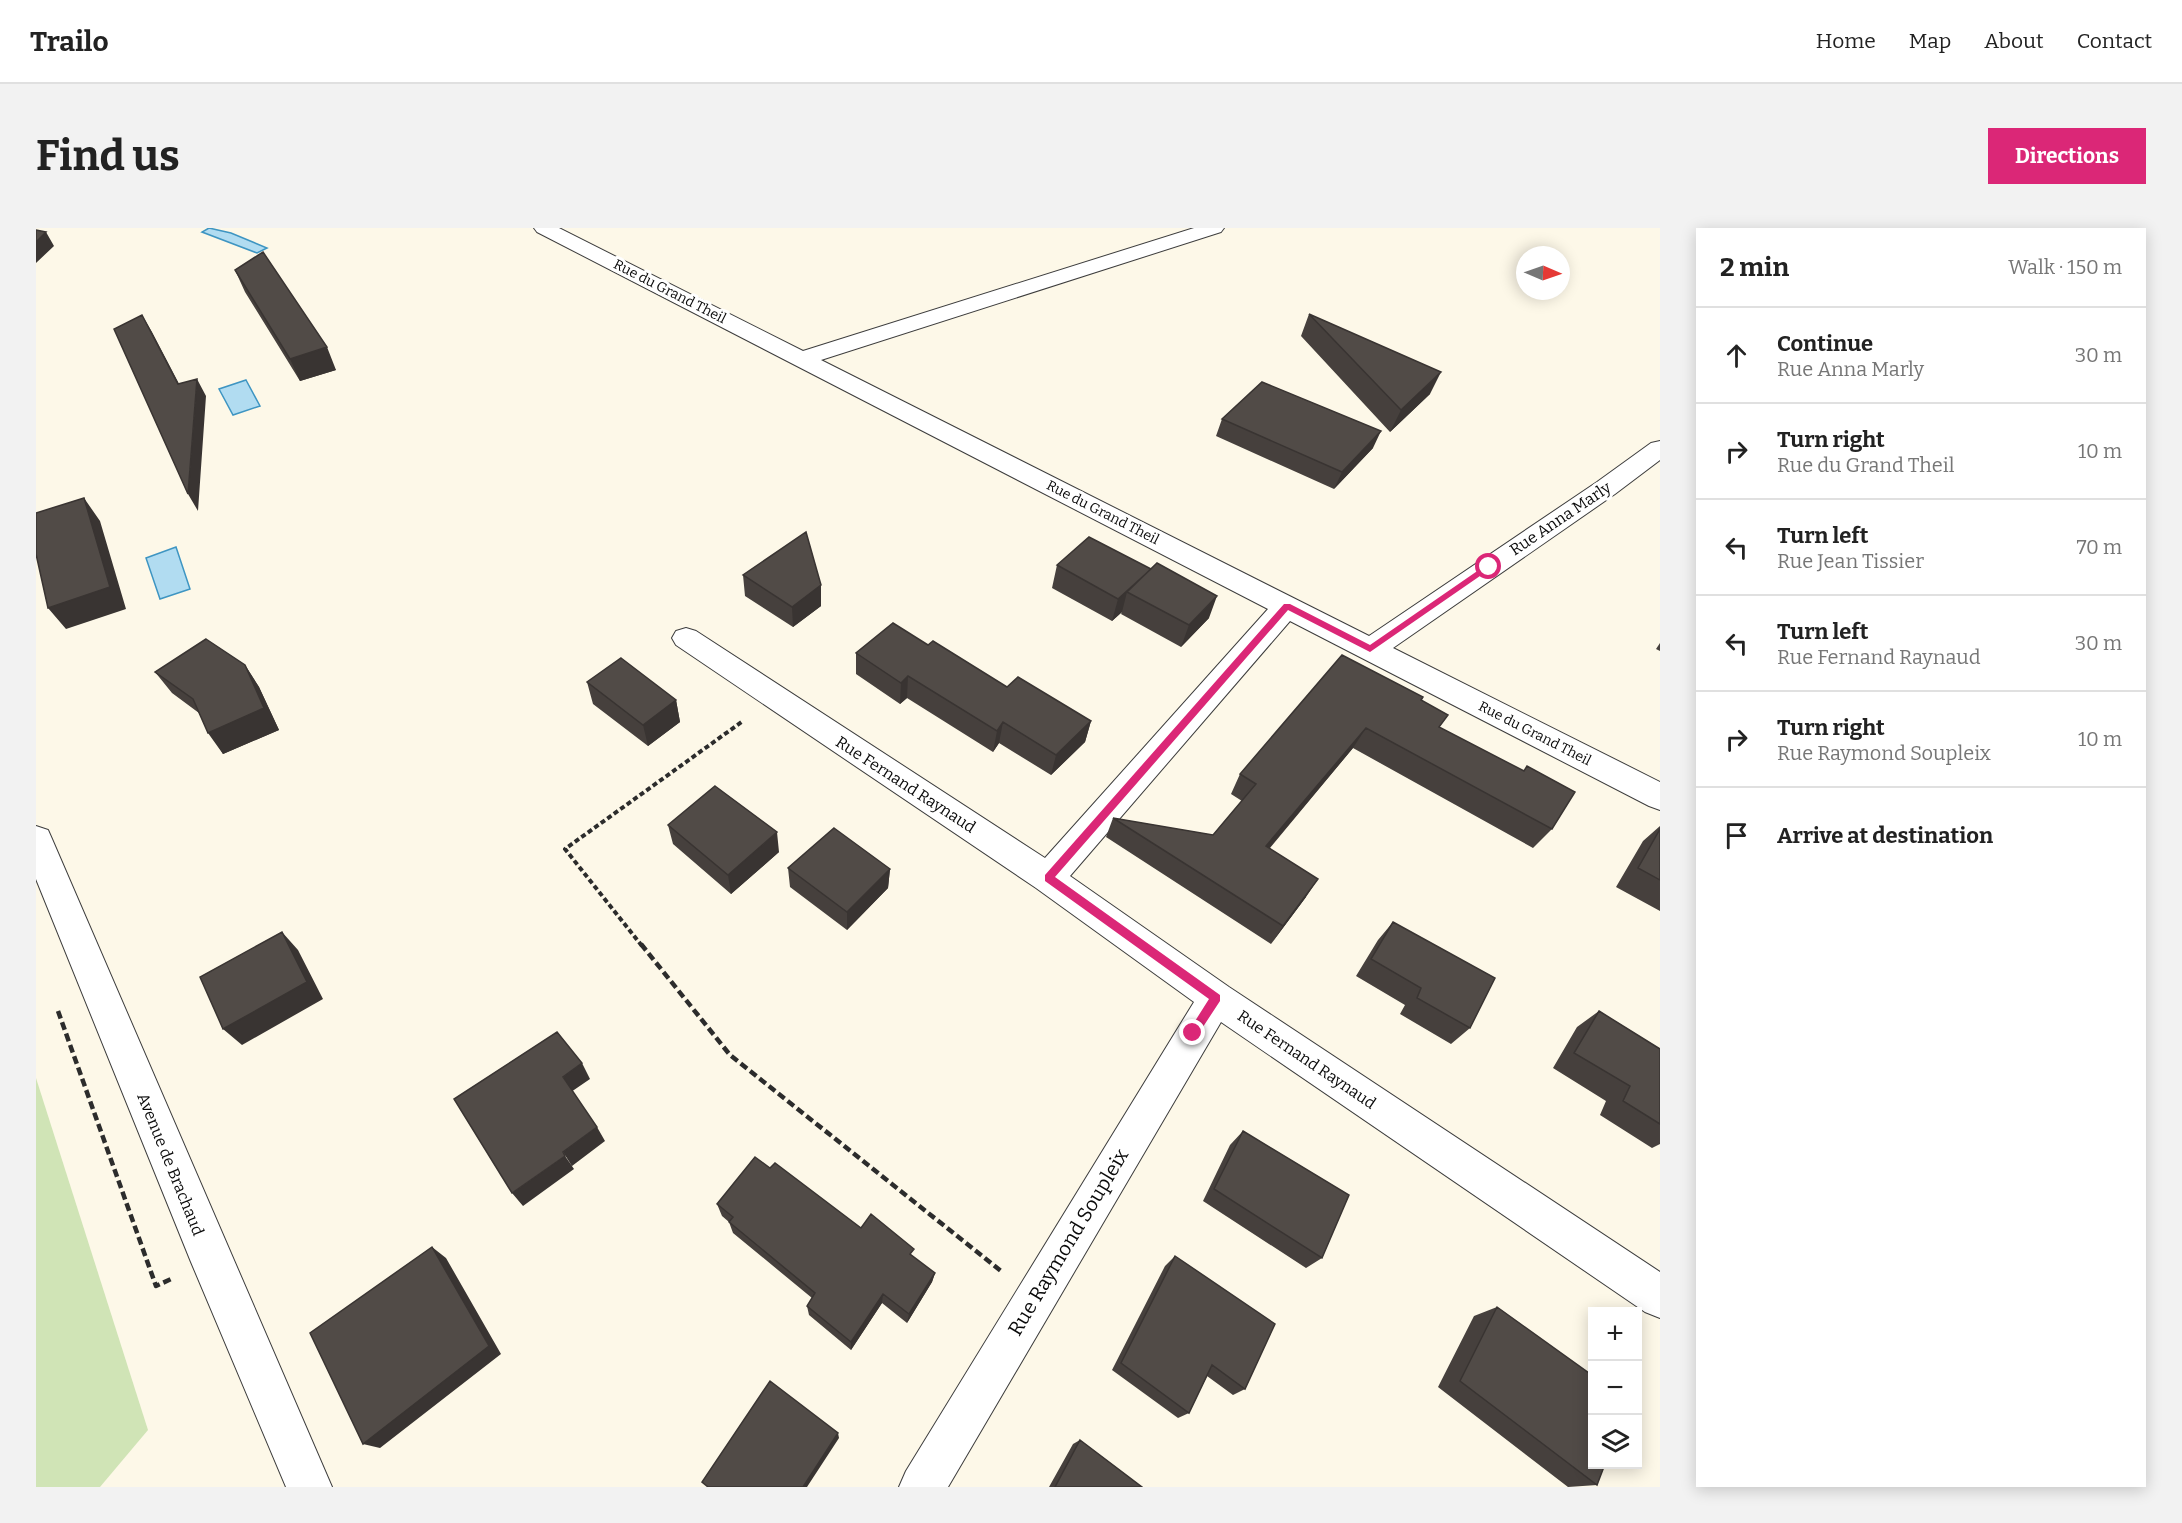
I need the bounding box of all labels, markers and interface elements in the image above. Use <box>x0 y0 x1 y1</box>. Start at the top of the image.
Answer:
text: Trailo <box>30 25 109 58</box>
text: Home <box>1816 28 1876 54</box>
text: Map <box>1909 28 1951 54</box>
text: About <box>1984 28 2044 54</box>
text: Contact <box>2077 28 2152 54</box>
button: Directions <box>1988 128 2146 184</box>
text: Find us <box>36 131 180 181</box>
north arrow <box>1516 246 1570 300</box>
text: 2 min <box>1720 252 1789 283</box>
text: Walk · 150 m <box>2008 255 2122 279</box>
street label: Rue du Grand Theil <box>611 256 729 327</box>
text: Continue <box>1777 330 1873 357</box>
icon: ahead <box>1720 339 1753 372</box>
text: 30 m <box>2075 343 2122 367</box>
text: Rue Anna Marly <box>1777 357 1924 381</box>
text: Turn right <box>1777 426 1885 453</box>
icon: right <box>1720 435 1753 468</box>
text: 10 m <box>2078 439 2122 463</box>
text: Rue du Grand Theil <box>1777 453 1954 477</box>
street label: Rue du Grand Theil <box>1044 477 1162 548</box>
street label: Rue Anna Marly <box>1506 477 1615 559</box>
text: Turn left <box>1777 522 1869 549</box>
icon: left <box>1720 531 1753 564</box>
text: 70 m <box>2076 535 2122 559</box>
text: Rue Jean Tissier <box>1777 549 1924 573</box>
route start <box>1475 553 1501 579</box>
text: Turn left <box>1777 618 1869 645</box>
icon: left <box>1720 627 1753 660</box>
text: 30 m <box>2075 631 2122 655</box>
text: Rue Fernand Raynaud <box>1777 645 1981 669</box>
street label: Rue du Grand Theil <box>1476 698 1594 769</box>
text: Turn right <box>1777 714 1885 741</box>
icon: right <box>1720 723 1753 756</box>
text: 10 m <box>2078 727 2122 751</box>
street label: Rue Fernand Raynaud <box>832 732 980 837</box>
text: Rue Raymond Soupleix <box>1777 741 1991 765</box>
icon: arrive <box>1720 819 1753 852</box>
text: Arrive at destination <box>1777 822 1993 849</box>
street label: Rue Fernand Raynaud <box>1234 1006 1380 1113</box>
route end <box>1179 1019 1205 1045</box>
street label: Avenue de Brachaud <box>133 1090 208 1239</box>
street label: Rue Raymond Soupleix <box>1003 1144 1133 1340</box>
map controls <box>1588 1307 1642 1469</box>
button: + <box>1588 1307 1642 1361</box>
button: − <box>1588 1361 1642 1415</box>
button: layers <box>1588 1415 1642 1469</box>

